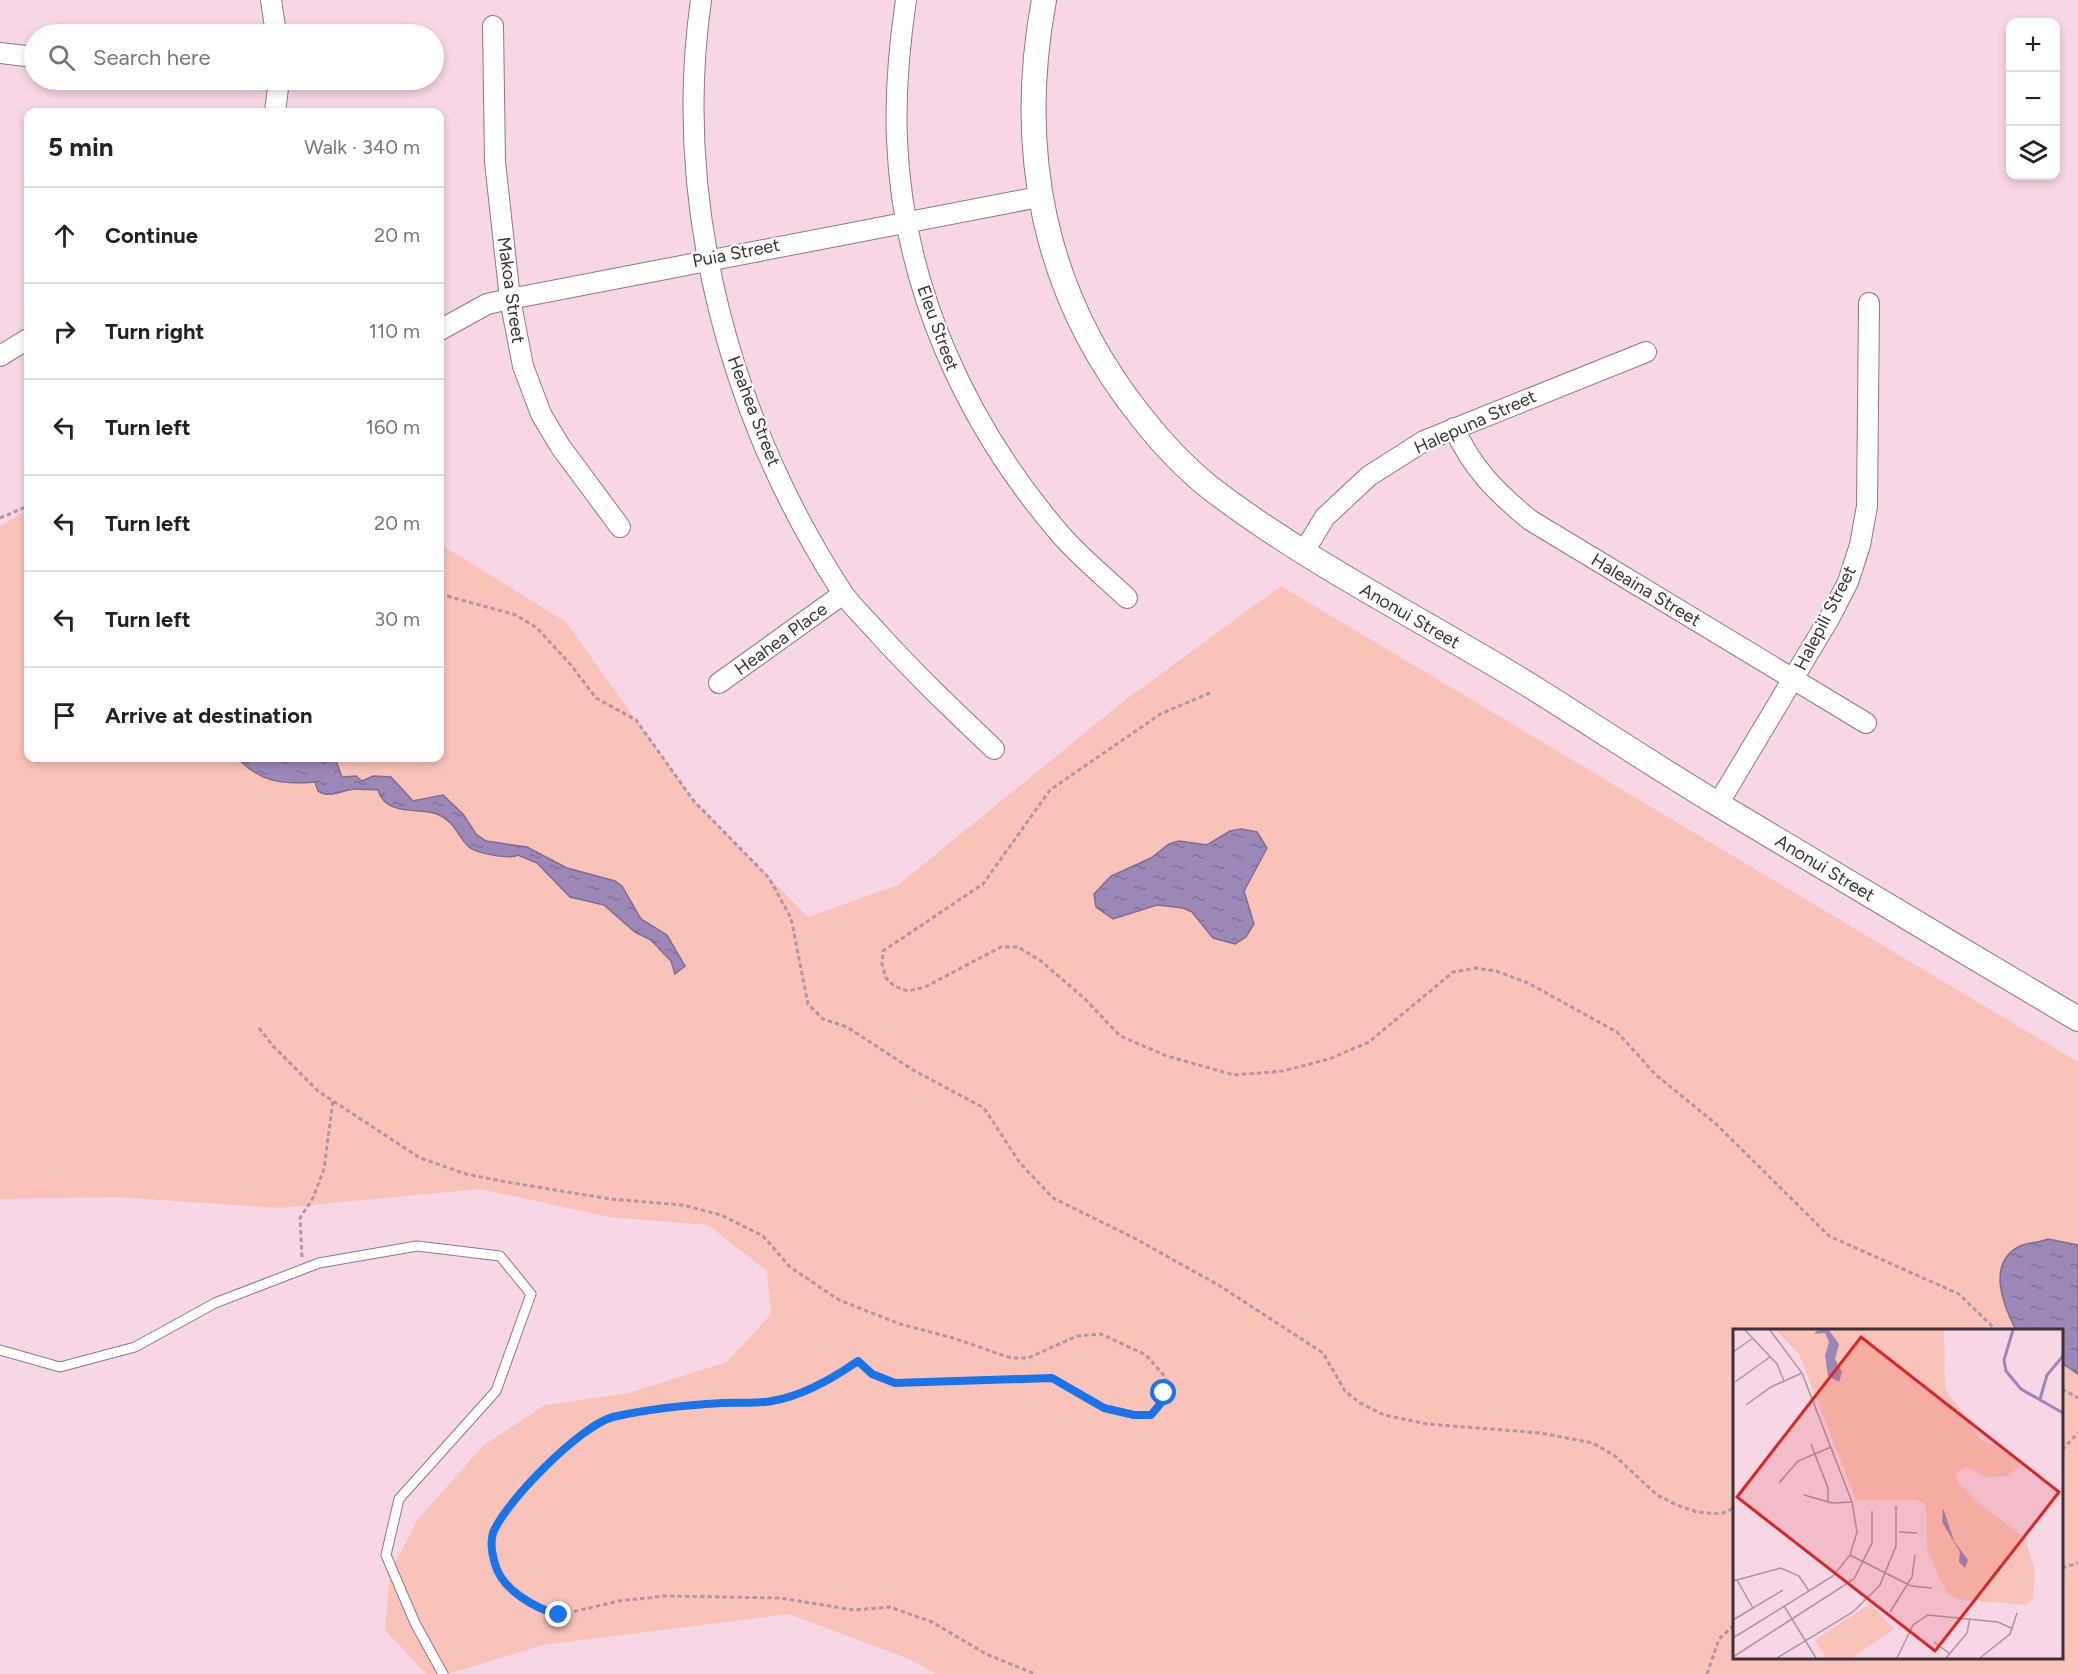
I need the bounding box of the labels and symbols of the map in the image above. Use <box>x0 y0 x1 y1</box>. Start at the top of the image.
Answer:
street label: Puia Street <box>690 234 782 272</box>
street label: Makoa Street <box>493 235 529 345</box>
street label: Eleu Street <box>912 282 964 374</box>
street label: Heahea Street <box>723 353 785 469</box>
street label: Halepuna Street <box>1411 385 1540 459</box>
street label: Haleaina Street <box>1587 549 1705 631</box>
street label: Halepili Street <box>1789 562 1861 674</box>
street label: Anonui Street <box>1356 579 1464 654</box>
street label: Heahea Place <box>730 598 832 680</box>
street label: Anonui Street <box>1771 830 1879 906</box>
inset map <box>1733 1329 2063 1659</box>
route start <box>1150 1379 1176 1405</box>
route end <box>545 1601 571 1627</box>

